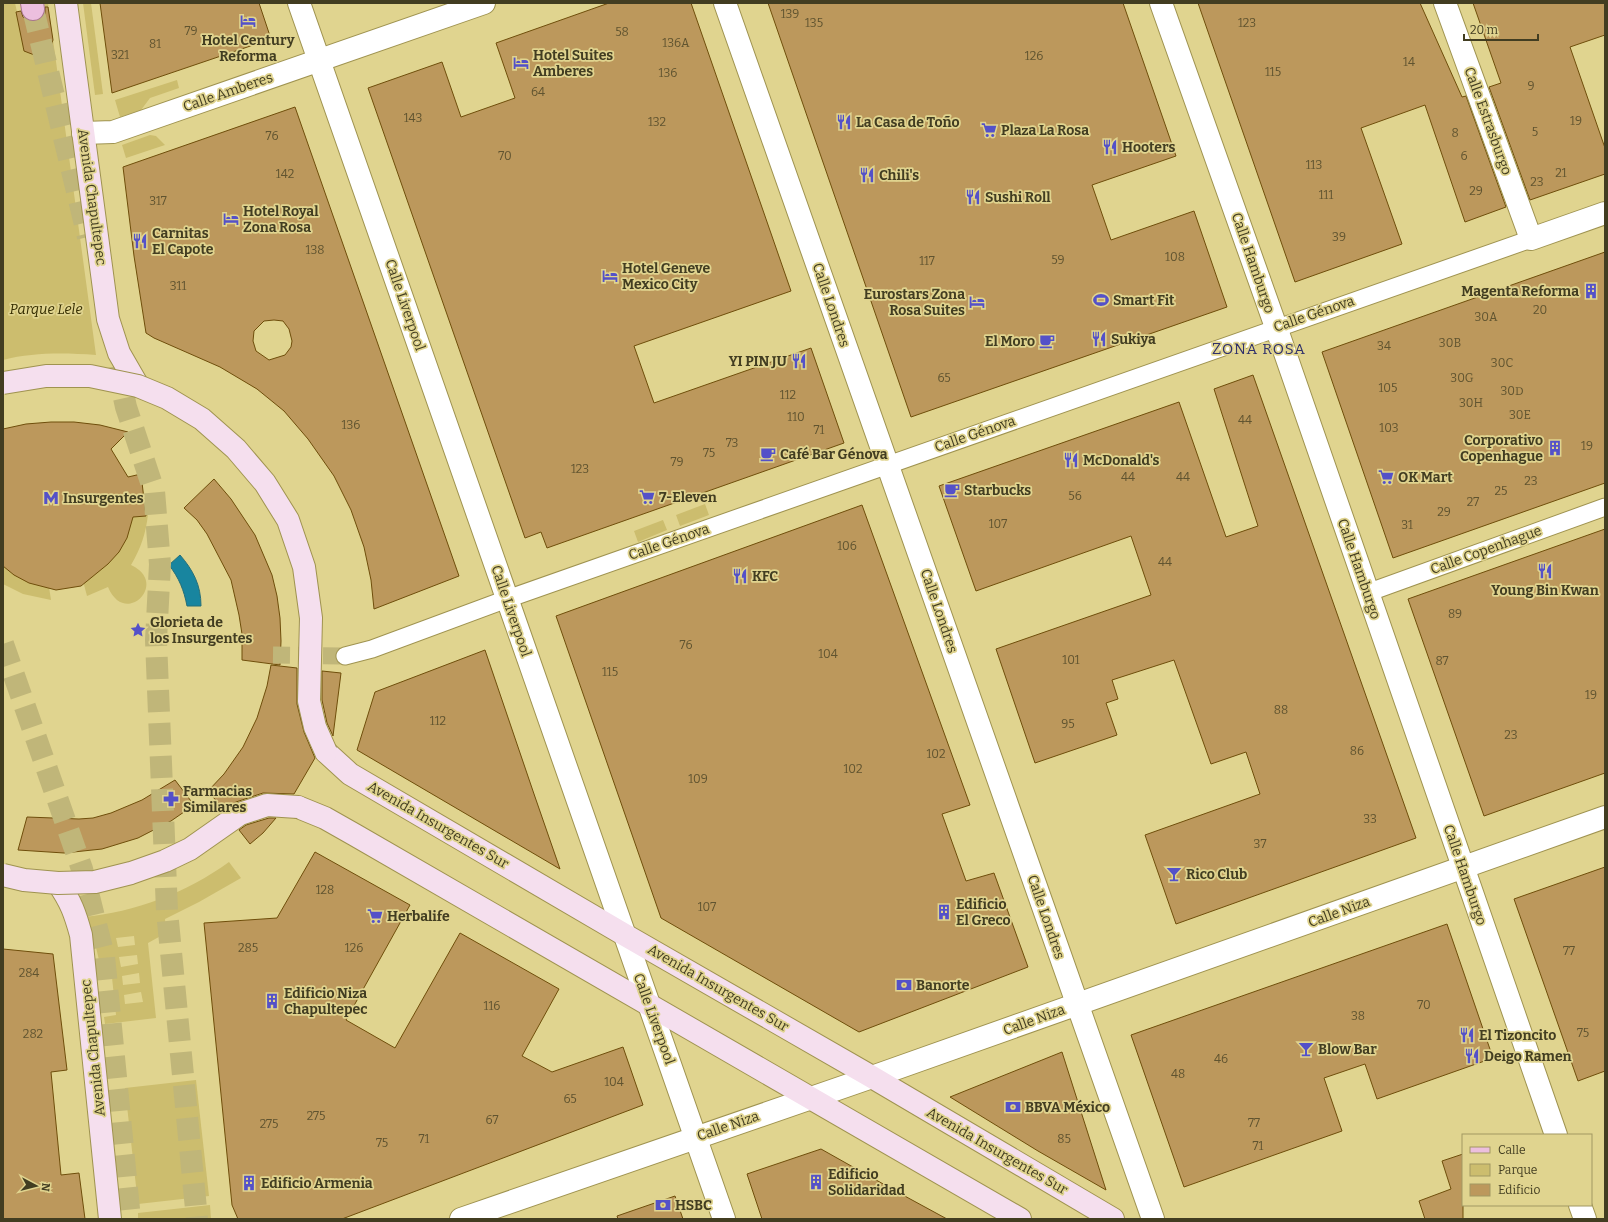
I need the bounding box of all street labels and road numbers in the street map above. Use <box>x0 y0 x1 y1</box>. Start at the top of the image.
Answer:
street label: Calle Estrasburgo <box>1461 65 1515 177</box>
street label: Calle Amberes <box>181 69 275 115</box>
street label: Avenida Chapultepec <box>74 128 110 266</box>
street label: Calle Hamburgo <box>1228 210 1278 316</box>
street label: Calle Liverpool <box>381 257 429 353</box>
street label: Calle Londres <box>809 261 853 349</box>
street label: Calle Génova <box>1271 292 1357 336</box>
street label: Calle Génova <box>932 412 1018 456</box>
street label: Calle Hamburgo <box>1334 516 1384 622</box>
street label: Calle Génova <box>626 520 712 564</box>
street label: Calle Copenhague <box>1428 522 1544 578</box>
street label: Calle Liverpool <box>487 563 535 659</box>
street label: Calle Londres <box>917 567 961 655</box>
street label: Avenida Insurgentes Sur <box>365 778 511 872</box>
street label: Calle Hamburgo <box>1440 822 1490 928</box>
street label: Calle Londres <box>1024 873 1068 961</box>
street label: Calle Niza <box>1306 893 1373 931</box>
street label: Avenida Insurgentes Sur <box>645 941 791 1035</box>
street label: Calle Liverpool <box>630 971 678 1067</box>
street label: Avenida Chapultepec <box>77 979 109 1117</box>
street label: Calle Niza <box>1001 1001 1068 1039</box>
street label: Avenida Insurgentes Sur <box>924 1104 1070 1198</box>
street label: Calle Niza <box>695 1107 762 1145</box>

